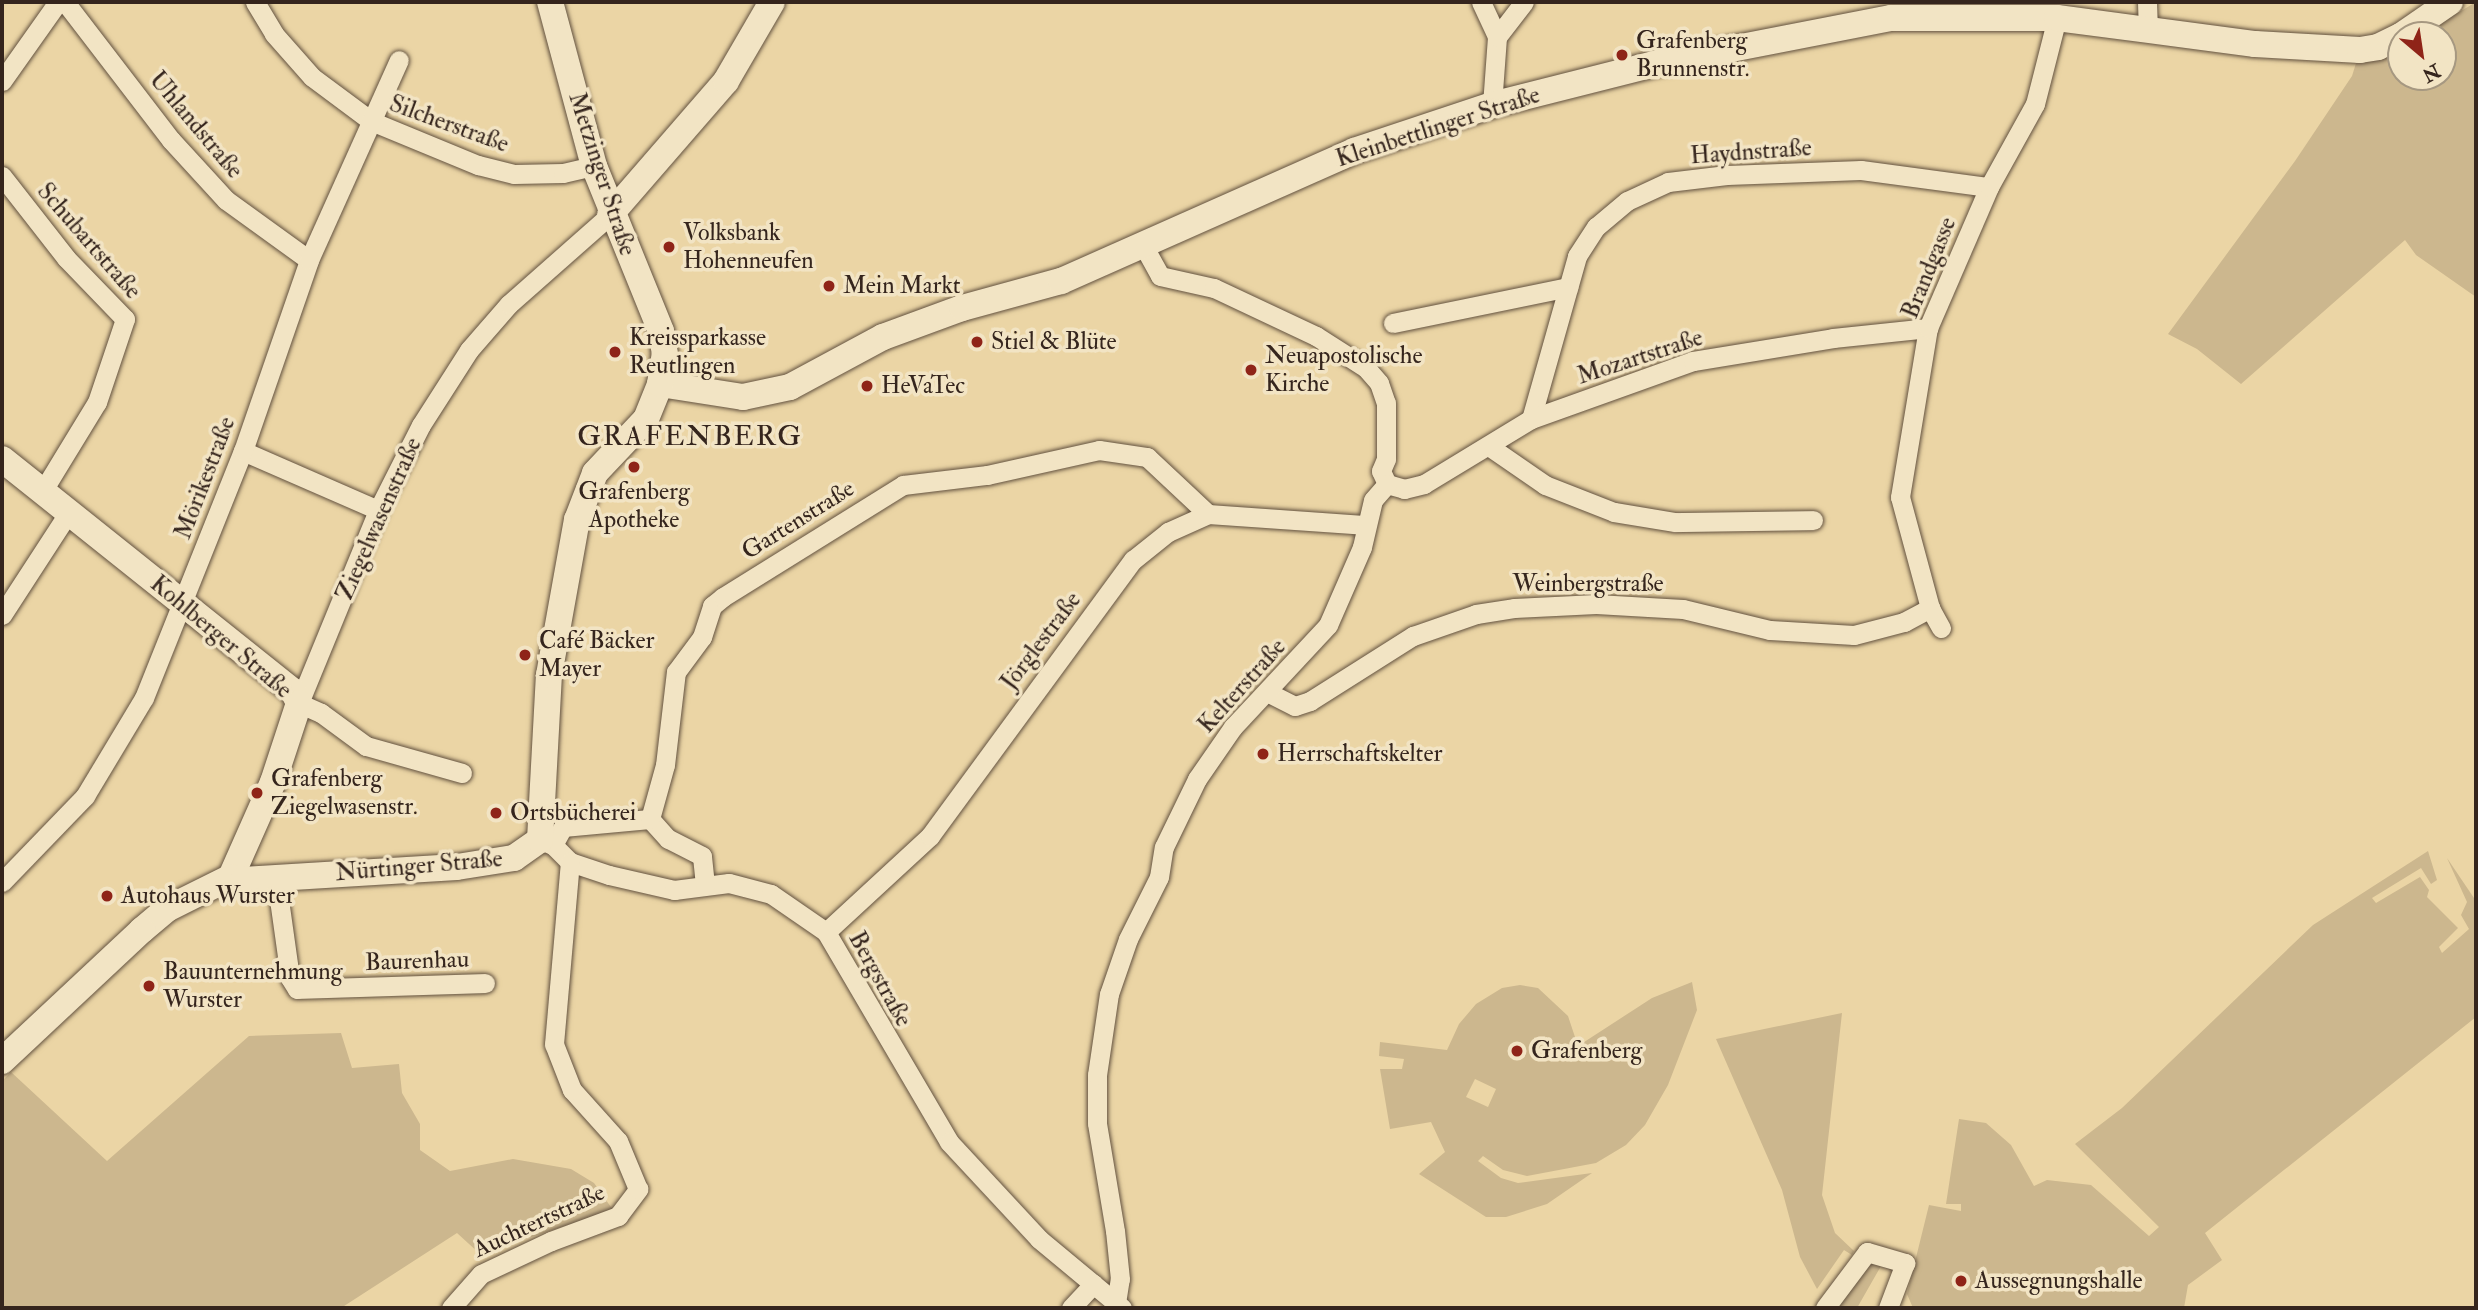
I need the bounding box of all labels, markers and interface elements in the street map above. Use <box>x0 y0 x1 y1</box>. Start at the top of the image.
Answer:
north arrow <box>2387 21 2457 91</box>
place label: Grafenberg Brunnenstr. <box>1636 27 1749 83</box>
marker: Grafenberg Brunnenstr. <box>1614 47 1630 63</box>
text: N <box>2418 58 2444 87</box>
street label: Uhlandstraße <box>143 66 249 184</box>
street label: Kleinbettlinger Straße <box>1332 80 1544 174</box>
street label: Silcherstraße <box>385 89 513 159</box>
street label: Metzinger Straße <box>562 89 642 259</box>
street label: Haydnstraße <box>1689 133 1813 171</box>
street label: Schubartstraße <box>31 177 147 305</box>
street label: Brandgasse <box>1896 213 1962 323</box>
place label: Volksbank Hohenneufen <box>683 219 814 275</box>
marker: Volksbank Hohenneufen <box>661 239 677 255</box>
place label: Mein Markt <box>843 272 960 300</box>
marker: Mein Markt <box>821 278 837 294</box>
street label: Mozartstraße <box>1574 323 1706 391</box>
place label: Kreissparkasse Reutlingen <box>629 324 766 380</box>
place label: Stiel & Blüte <box>991 328 1117 356</box>
marker: Stiel & Blüte <box>969 334 985 350</box>
place label: Neuapostolische Kirche <box>1265 342 1422 398</box>
marker: Kreissparkasse Reutlingen <box>607 344 623 360</box>
marker: Neuapostolische Kirche <box>1243 362 1259 378</box>
place label: HeVaTec <box>881 372 965 400</box>
marker: HeVaTec <box>859 378 875 394</box>
street label: Mörikestraße <box>169 413 241 543</box>
district label: GRAFENBERG <box>578 420 802 454</box>
street label: Ziegelwasenstraße <box>330 433 428 605</box>
marker: Grafenberg Apotheke <box>626 459 642 475</box>
street label: Gartenstraße <box>737 474 859 566</box>
place label: Grafenberg Apotheke <box>578 478 690 534</box>
street label: Kohlberger Straße <box>144 569 298 705</box>
street label: Weinbergstraße <box>1512 570 1664 598</box>
street label: Jörglestraße <box>995 586 1087 696</box>
place label: Café Bäcker Mayer <box>539 627 654 683</box>
street label: Kelterstraße <box>1192 633 1292 739</box>
marker: Café Bäcker Mayer <box>517 647 533 663</box>
place label: Herrschaftskelter <box>1277 740 1442 768</box>
marker: Herrschaftskelter <box>1255 746 1271 762</box>
place label: Grafenberg Ziegelwasenstr. <box>271 765 418 821</box>
marker: Grafenberg Ziegelwasenstr. <box>249 785 265 801</box>
place label: Ortsbücherei <box>510 799 636 827</box>
marker: Ortsbücherei <box>488 805 504 821</box>
street label: Nürtinger Straße <box>334 844 504 888</box>
place label: Autohaus Wurster <box>121 882 295 910</box>
marker: Autohaus Wurster <box>99 888 115 904</box>
street label: Bergstraße <box>842 926 918 1032</box>
street label: Baurenhau <box>364 945 470 977</box>
place label: Bauunternehmung Wurster <box>163 958 342 1014</box>
marker: Bauunternehmung Wurster <box>141 978 157 994</box>
place label: Grafenberg <box>1531 1037 1642 1065</box>
marker: Grafenberg <box>1509 1043 1525 1059</box>
street label: Auchtertstraße <box>469 1178 609 1264</box>
place label: Aussegnungshalle <box>1975 1267 2143 1295</box>
marker: Aussegnungshalle <box>1953 1273 1969 1289</box>

